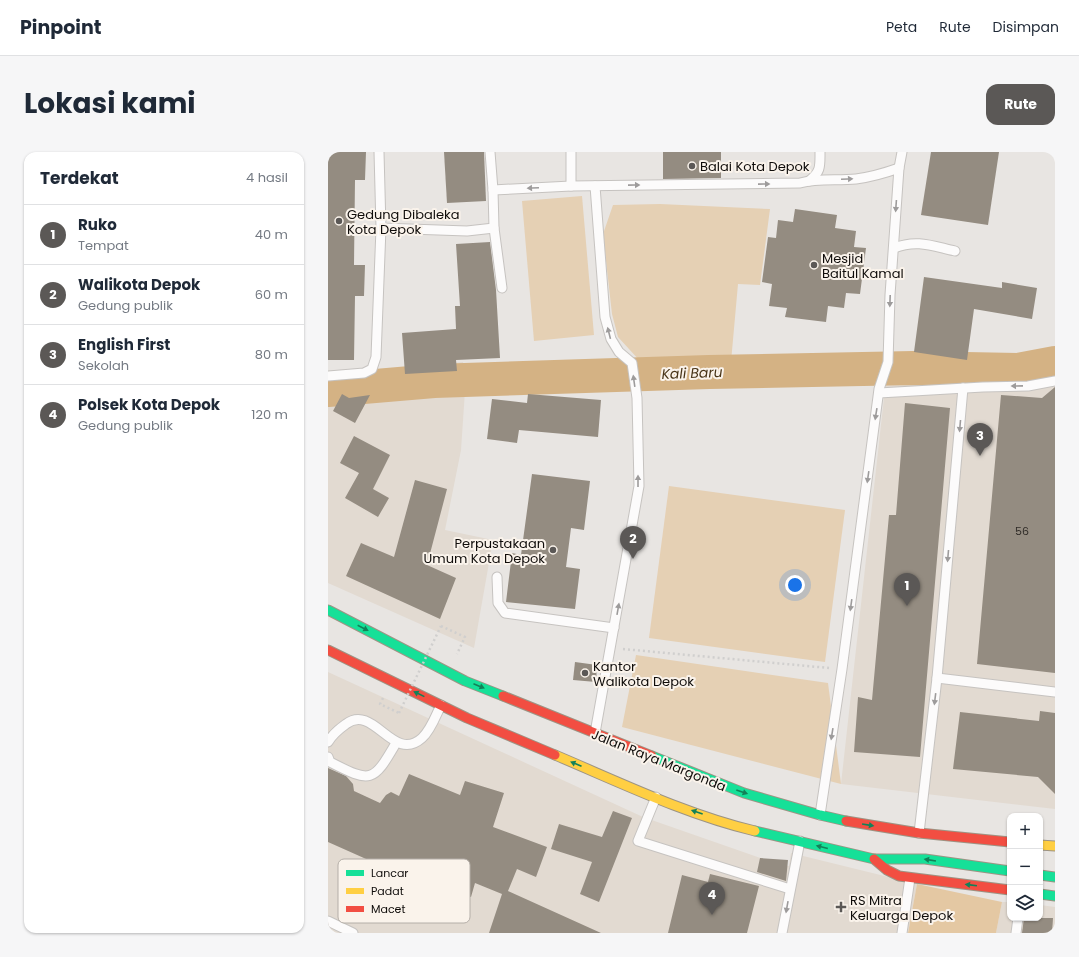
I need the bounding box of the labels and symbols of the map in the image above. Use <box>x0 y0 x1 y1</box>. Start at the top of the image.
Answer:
place label: Balai Kota Depok <box>700 157 810 176</box>
marker: Balai Kota Depok <box>687 161 697 171</box>
one-way arrow <box>841 176 853 183</box>
one-way arrow <box>758 181 771 187</box>
one-way arrow <box>628 182 641 188</box>
one-way arrow <box>527 184 539 191</box>
one-way arrow <box>893 200 900 212</box>
place label: Gedung Dibaleka Kota Depok <box>347 205 460 239</box>
marker: Gedung Dibaleka Kota Depok <box>334 216 344 226</box>
place label: Mesjid Baitul Kamal <box>822 249 904 283</box>
marker: Mesjid Baitul Kamal <box>809 260 819 270</box>
one-way arrow <box>887 295 893 308</box>
one-way arrow <box>606 326 612 338</box>
water label: Kali Baru <box>661 362 723 384</box>
one-way arrow <box>631 375 637 387</box>
one-way arrow <box>1010 383 1023 389</box>
one-way arrow <box>873 408 879 420</box>
one-way arrow <box>957 420 963 432</box>
pin: 3 <box>967 423 993 456</box>
one-way arrow <box>865 470 871 483</box>
one-way arrow <box>635 474 641 487</box>
house number: 56 <box>1015 523 1029 539</box>
pin: 2 <box>620 526 646 559</box>
place label: Perpustakaan Umum Kota Depok <box>424 534 545 568</box>
marker: Perpustakaan Umum Kota Depok <box>548 545 558 555</box>
one-way arrow <box>945 550 952 562</box>
pin: 1 <box>894 573 920 606</box>
your location <box>785 575 805 595</box>
one-way arrow <box>848 599 854 611</box>
one-way arrow <box>615 603 621 615</box>
one-way arrow <box>357 625 368 631</box>
place label: Kantor Walikota Depok <box>593 657 694 691</box>
marker: Kantor Walikota Depok <box>580 668 590 678</box>
one-way arrow <box>473 684 485 690</box>
one-way arrow <box>413 691 425 698</box>
one-way arrow <box>932 693 938 705</box>
street label: Jalan Raya Margonda <box>589 725 729 796</box>
one-way arrow <box>829 728 835 740</box>
one-way arrow <box>570 761 582 767</box>
one-way arrow <box>737 790 749 796</box>
one-way arrow <box>691 809 703 815</box>
one-way arrow <box>862 822 874 828</box>
one-way arrow <box>816 843 828 849</box>
one-way arrow <box>924 857 936 863</box>
legend <box>338 859 470 923</box>
text: Lancar <box>371 865 408 881</box>
pin: 4 <box>699 882 725 915</box>
one-way arrow <box>965 882 977 888</box>
text: Padat <box>371 883 404 899</box>
place label: RS Mitra Keluarga Depok <box>850 891 953 925</box>
text: Macet <box>371 901 405 917</box>
one-way arrow <box>784 901 790 913</box>
marker: RS Mitra Keluarga Depok <box>835 901 847 913</box>

